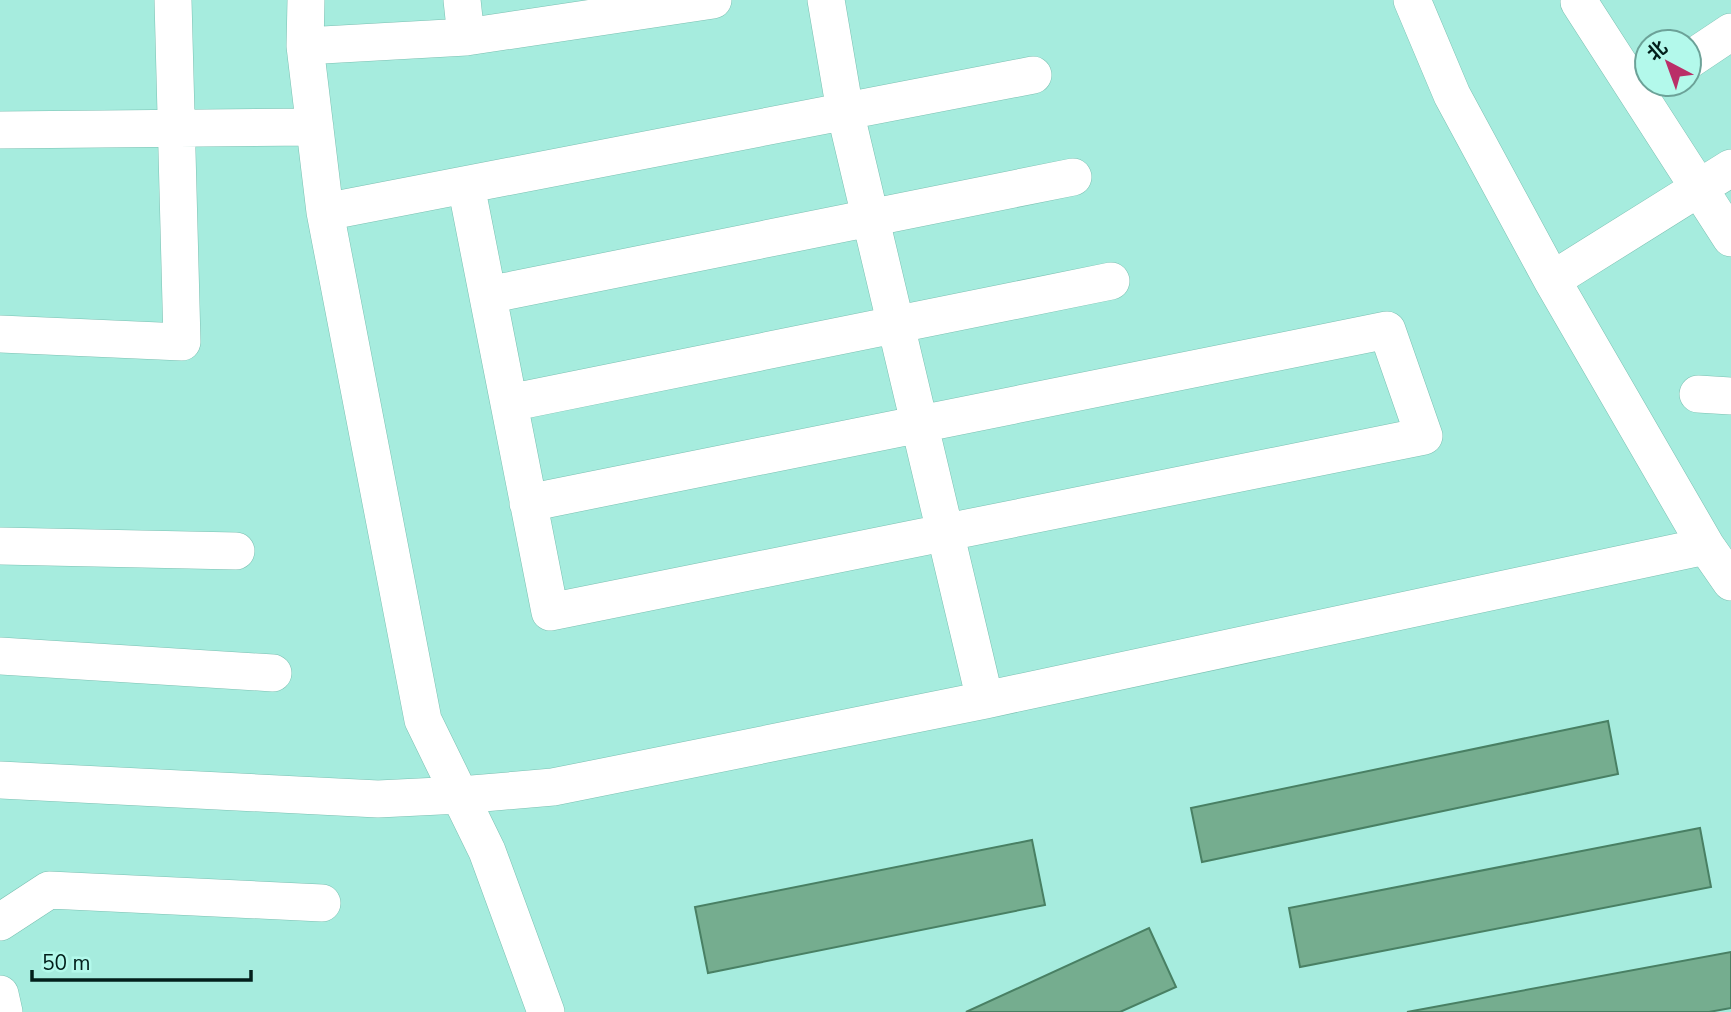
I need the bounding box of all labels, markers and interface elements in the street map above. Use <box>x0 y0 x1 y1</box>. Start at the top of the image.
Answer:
north arrow <box>1633 28 1703 98</box>
text: 北 <box>1642 35 1673 67</box>
scale bar <box>32 939 250 983</box>
text: 50 m <box>42 949 91 977</box>

